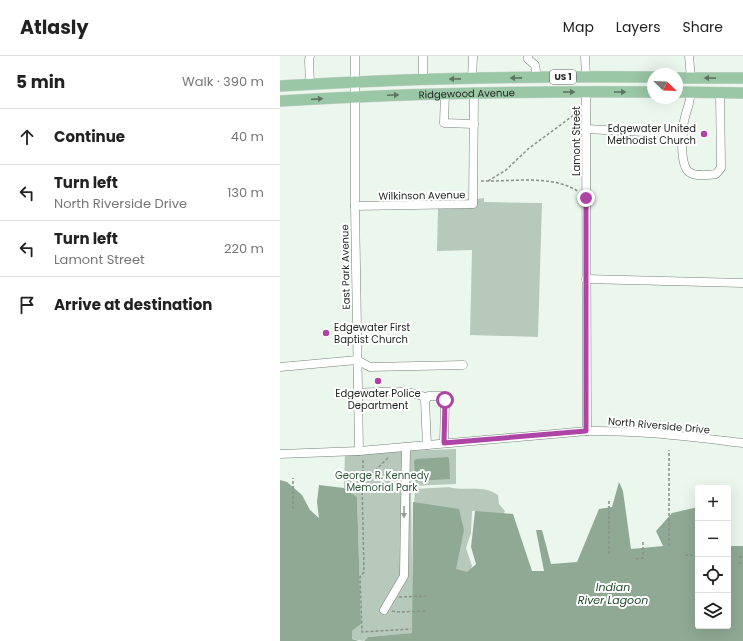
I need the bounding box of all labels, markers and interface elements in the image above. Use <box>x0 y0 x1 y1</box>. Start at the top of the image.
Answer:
text: Atlasly <box>20 14 88 41</box>
text: Map <box>563 17 594 37</box>
text: Layers <box>616 17 660 37</box>
text: Share <box>682 17 723 37</box>
north arrow <box>647 68 683 104</box>
text: 5 min <box>16 70 65 94</box>
road number: US 1 <box>550 70 576 84</box>
text: Walk · 390 m <box>182 72 264 91</box>
one-way arrow <box>510 74 522 81</box>
one-way arrow <box>703 75 716 81</box>
one-way arrow <box>448 76 461 82</box>
street label: Ridgewood Avenue <box>418 85 515 102</box>
one-way arrow <box>563 89 576 95</box>
one-way arrow <box>614 89 627 95</box>
one-way arrow <box>387 91 399 98</box>
one-way arrow <box>311 95 323 102</box>
street label: Lamont Street <box>569 106 584 176</box>
place label: Edgewater United Methodist Church <box>607 121 696 148</box>
icon: ahead <box>16 126 38 148</box>
text: Continue <box>54 126 125 147</box>
text: 40 m <box>231 127 264 146</box>
marker: Edgewater United Methodist Church <box>699 129 709 139</box>
text: Turn left <box>54 172 118 193</box>
icon: left <box>16 182 38 204</box>
text: 130 m <box>227 183 264 202</box>
street label: Wilkinson Avenue <box>378 187 466 204</box>
route end <box>577 189 595 207</box>
text: North Riverside Drive <box>54 194 187 213</box>
street label: East Park Avenue <box>337 224 354 310</box>
text: Turn left <box>54 228 118 249</box>
icon: left <box>16 238 38 260</box>
text: 220 m <box>224 239 264 258</box>
text: Lamont Street <box>54 250 145 269</box>
icon: arrive <box>16 294 38 316</box>
text: Arrive at destination <box>54 294 212 315</box>
place label: Edgewater First Baptist Church <box>334 320 410 347</box>
marker: Edgewater First Baptist Church <box>321 328 331 338</box>
marker: Edgewater Police Department <box>373 376 383 386</box>
place label: Edgewater Police Department <box>335 386 421 413</box>
route start <box>436 391 454 409</box>
street label: North Riverside Drive <box>607 414 711 437</box>
park label: George R. Kennedy Memorial Park <box>335 468 429 495</box>
map controls <box>695 485 731 629</box>
button: + <box>695 485 731 521</box>
one-way arrow <box>401 506 407 519</box>
button: − <box>695 521 731 557</box>
button: locate <box>695 557 731 593</box>
water label: Indian River Lagoon <box>578 579 648 608</box>
button: layers <box>695 593 731 629</box>

